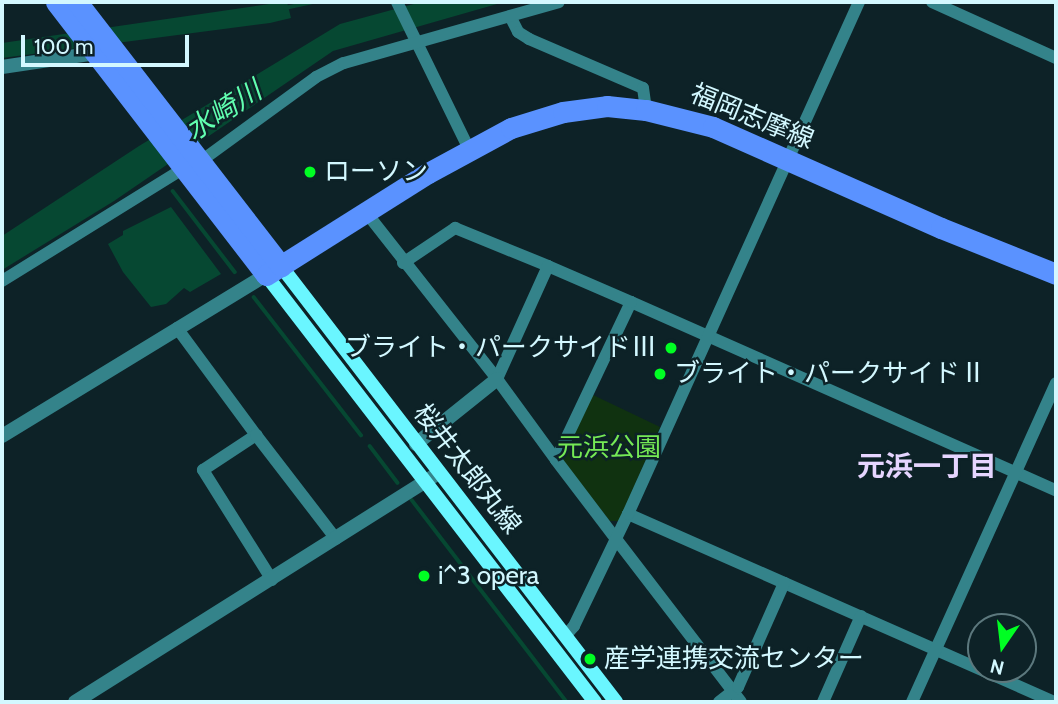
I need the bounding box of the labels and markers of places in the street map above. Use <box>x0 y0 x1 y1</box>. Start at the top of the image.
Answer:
place label: ローソン <box>324 156 428 188</box>
marker: ローソン <box>302 164 318 180</box>
place label: ブライト・パークサイドⅢ <box>345 332 657 364</box>
marker: ブライト・パークサイドⅢ <box>663 340 679 356</box>
place label: ブライト・パークサイドⅡ <box>674 358 986 390</box>
marker: ブライト・パークサイドⅡ <box>652 366 668 382</box>
place label: i^3 opera <box>438 560 539 592</box>
marker: i^3 opera <box>416 568 432 584</box>
place label: 産学連携交流センター <box>604 643 864 675</box>
marker: 産学連携交流センター <box>582 651 598 667</box>

